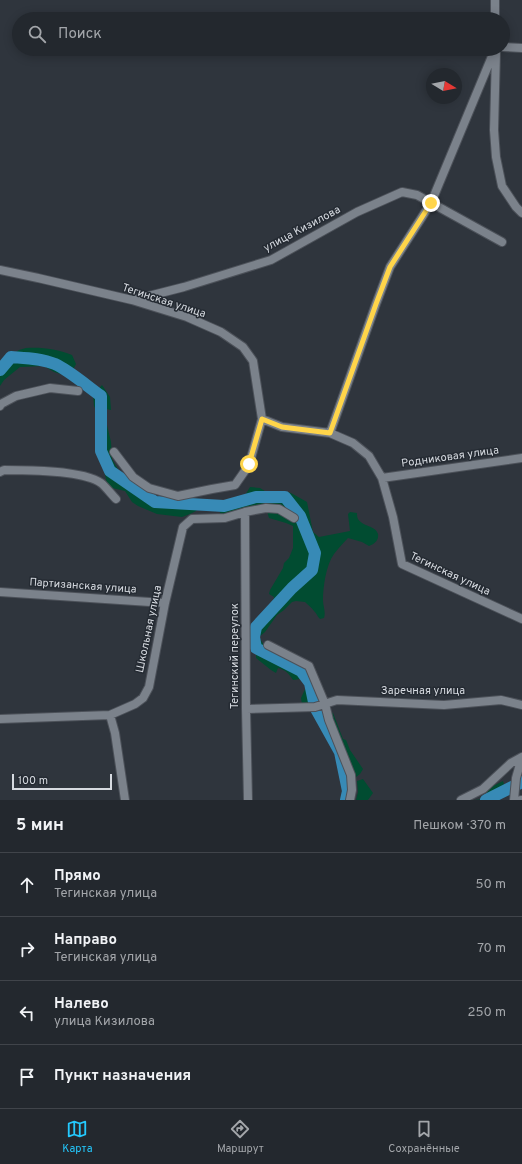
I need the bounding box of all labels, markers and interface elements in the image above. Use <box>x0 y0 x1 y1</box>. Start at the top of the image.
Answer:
search box <box>12 12 510 56</box>
icon: search <box>26 23 48 45</box>
text: Поиск <box>58 25 102 44</box>
north arrow <box>426 68 462 104</box>
route end <box>422 194 440 212</box>
street label: улица Кизилова <box>261 203 343 255</box>
street label: Тегинская улица <box>120 281 208 321</box>
street label: Родниковая улица <box>400 443 500 471</box>
route start <box>240 455 258 473</box>
street label: Тегинская улица <box>408 549 493 599</box>
street label: Партизанская улица <box>29 575 137 597</box>
street label: Школьная улица <box>133 584 165 674</box>
street label: Тегинский переулок <box>228 603 242 709</box>
street label: Заречная улица <box>381 684 465 698</box>
scale bar <box>12 772 112 791</box>
text: 100 m <box>18 774 48 788</box>
text: 5 мин <box>16 815 64 837</box>
text: Пешком · 370 m <box>413 818 506 834</box>
text: Прямо <box>54 867 101 886</box>
icon: ahead <box>16 874 38 896</box>
text: 50 m <box>476 877 506 893</box>
text: Тегинская улица <box>54 886 157 902</box>
text: Направо <box>54 931 117 950</box>
icon: right <box>16 938 38 960</box>
text: 70 m <box>477 941 506 957</box>
text: Тегинская улица <box>54 950 157 966</box>
text: Налево <box>54 995 109 1014</box>
icon: left <box>16 1002 38 1024</box>
text: 250 m <box>468 1005 506 1021</box>
text: улица Кизилова <box>54 1014 155 1030</box>
icon: arrive <box>16 1066 38 1088</box>
text: Пункт назначения <box>54 1067 191 1086</box>
tab: Карта <box>62 1118 92 1156</box>
tab: Маршрут <box>217 1118 264 1156</box>
tab: Сохранённые <box>388 1118 460 1156</box>

